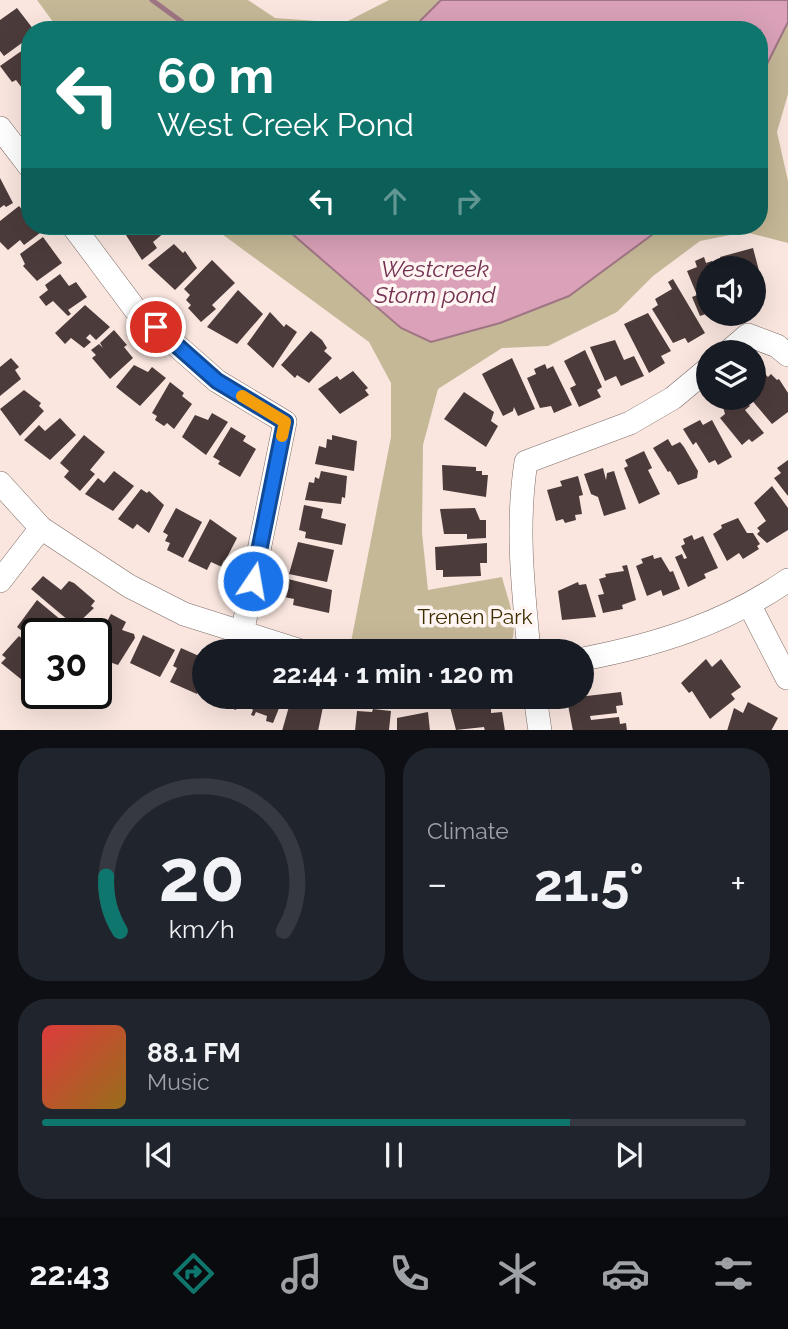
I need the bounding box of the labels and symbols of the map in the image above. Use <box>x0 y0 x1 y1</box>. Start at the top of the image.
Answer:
water label: Westcreek Storm pond <box>374 255 497 308</box>
pin <box>126 297 186 357</box>
position arrow <box>216 544 290 618</box>
park label: Trenen Park <box>417 604 533 629</box>
speed limit sign: 30 <box>21 618 112 709</box>

